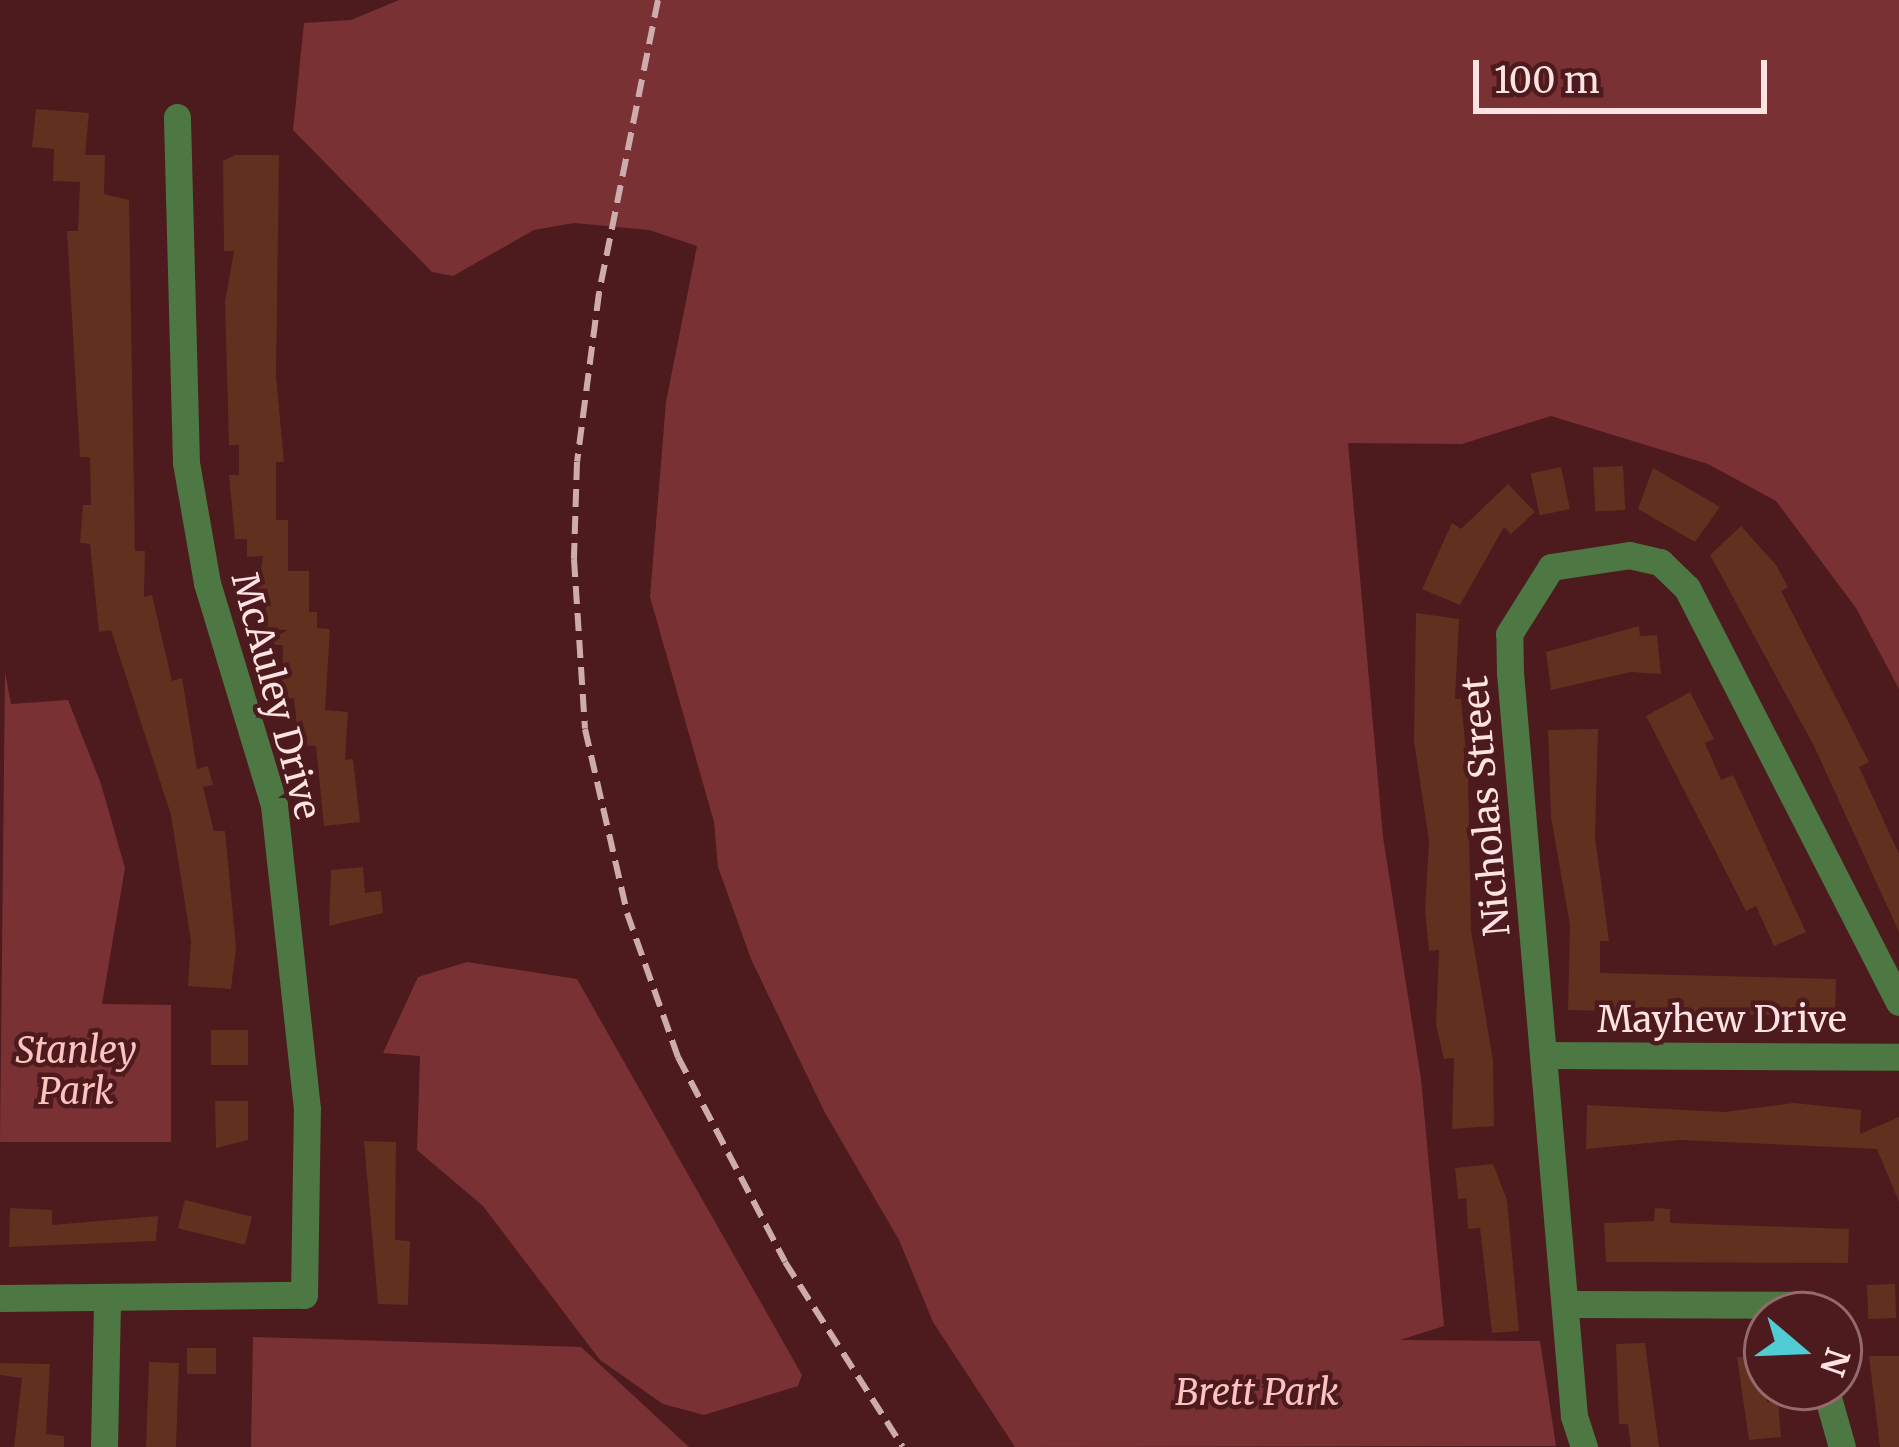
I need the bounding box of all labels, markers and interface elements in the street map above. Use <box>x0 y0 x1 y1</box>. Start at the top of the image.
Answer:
scale bar <box>1479 36 1773 110</box>
text: 100 m <box>1494 58 1600 103</box>
street label: McAuley Drive <box>222 568 330 824</box>
street label: Nicholas Street <box>1453 674 1519 938</box>
street label: Mayhew Drive <box>1597 998 1847 1042</box>
park label: Stanley Park <box>15 1028 137 1113</box>
north arrow <box>1743 1291 1863 1411</box>
text: N <box>1811 1343 1858 1381</box>
park label: Brett Park <box>1175 1371 1339 1415</box>

